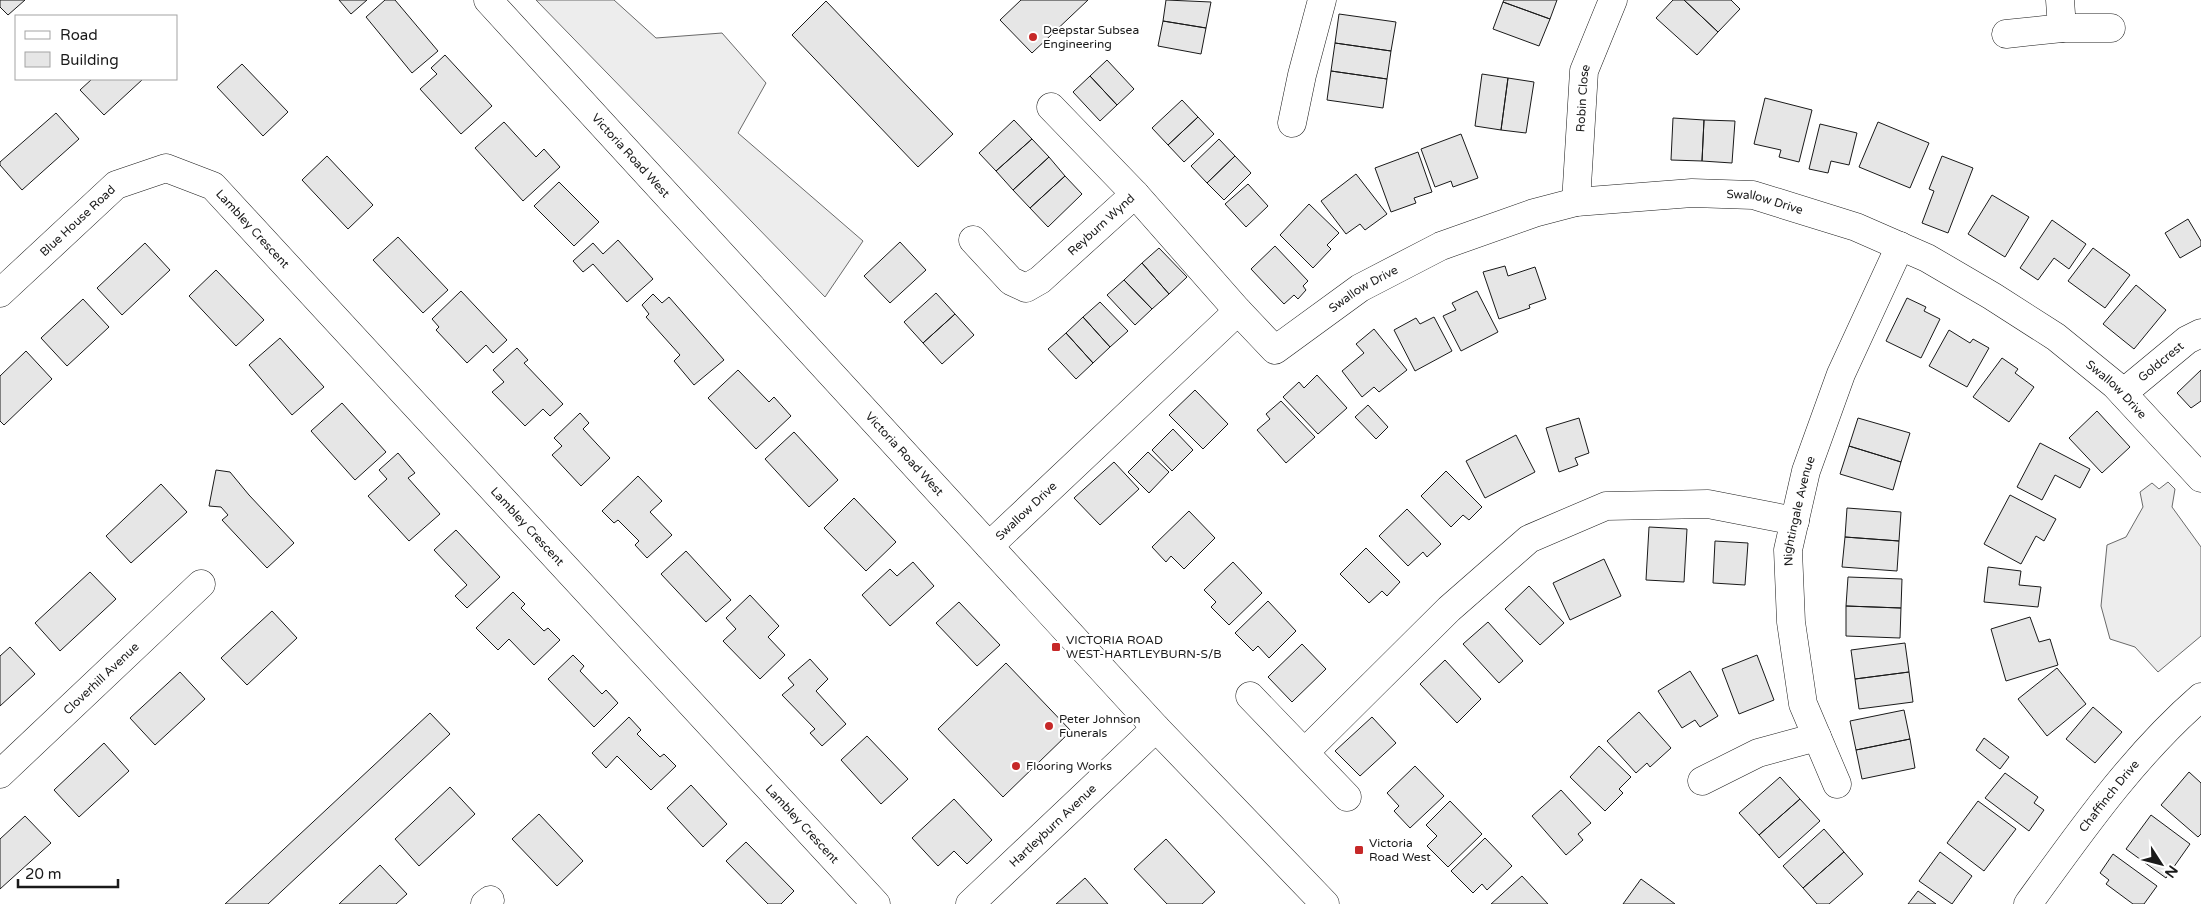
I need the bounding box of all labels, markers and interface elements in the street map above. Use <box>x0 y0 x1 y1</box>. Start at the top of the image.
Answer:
legend <box>15 15 178 80</box>
place label: Deepstar Subsea Engineering <box>1043 23 1139 51</box>
text: Road <box>60 26 98 44</box>
marker: Deepstar Subsea Engineering <box>1027 31 1039 43</box>
text: Building <box>60 51 119 69</box>
street label: Robin Close <box>1573 62 1593 133</box>
street label: Victoria Road West <box>589 111 673 201</box>
street label: Blue House Road <box>37 182 118 259</box>
street label: Lambley Crescent <box>213 187 293 271</box>
street label: Swallow Drive <box>1726 187 1805 217</box>
street label: Reyburn Wynd <box>1065 191 1137 258</box>
street label: Swallow Drive <box>1326 262 1400 315</box>
street label: Goldcrest <box>2135 339 2187 385</box>
street label: Swallow Drive <box>2083 357 2150 422</box>
street label: Victoria Road West <box>862 409 947 499</box>
street label: Nightingale Avenue <box>1780 454 1818 566</box>
street label: Swallow Drive <box>993 479 1060 543</box>
street label: Lambley Crescent <box>488 484 567 569</box>
place label: VICTORIA ROAD WEST-HARTLEYBURN-S/B <box>1066 633 1222 661</box>
street label: Cloverhill Avenue <box>60 639 142 717</box>
marker: VICTORIA ROAD WEST-HARTLEYBURN-S/B <box>1050 641 1062 653</box>
place label: Peter Johnson Funerals <box>1059 712 1141 740</box>
marker: Peter Johnson Funerals <box>1043 720 1055 732</box>
street label: Chaffinch Drive <box>2076 757 2142 835</box>
place label: Flooring Works <box>1026 759 1112 773</box>
marker: Flooring Works <box>1010 760 1022 772</box>
street label: Hartleyburn Avenue <box>1007 781 1099 870</box>
street label: Lambley Crescent <box>762 782 842 866</box>
place label: Victoria Road West <box>1369 836 1431 864</box>
north arrow <box>2136 839 2186 889</box>
marker: Victoria Road West <box>1353 844 1365 856</box>
scale bar <box>18 856 118 888</box>
text: N <box>2161 862 2181 881</box>
text: 20 m <box>25 865 62 883</box>

